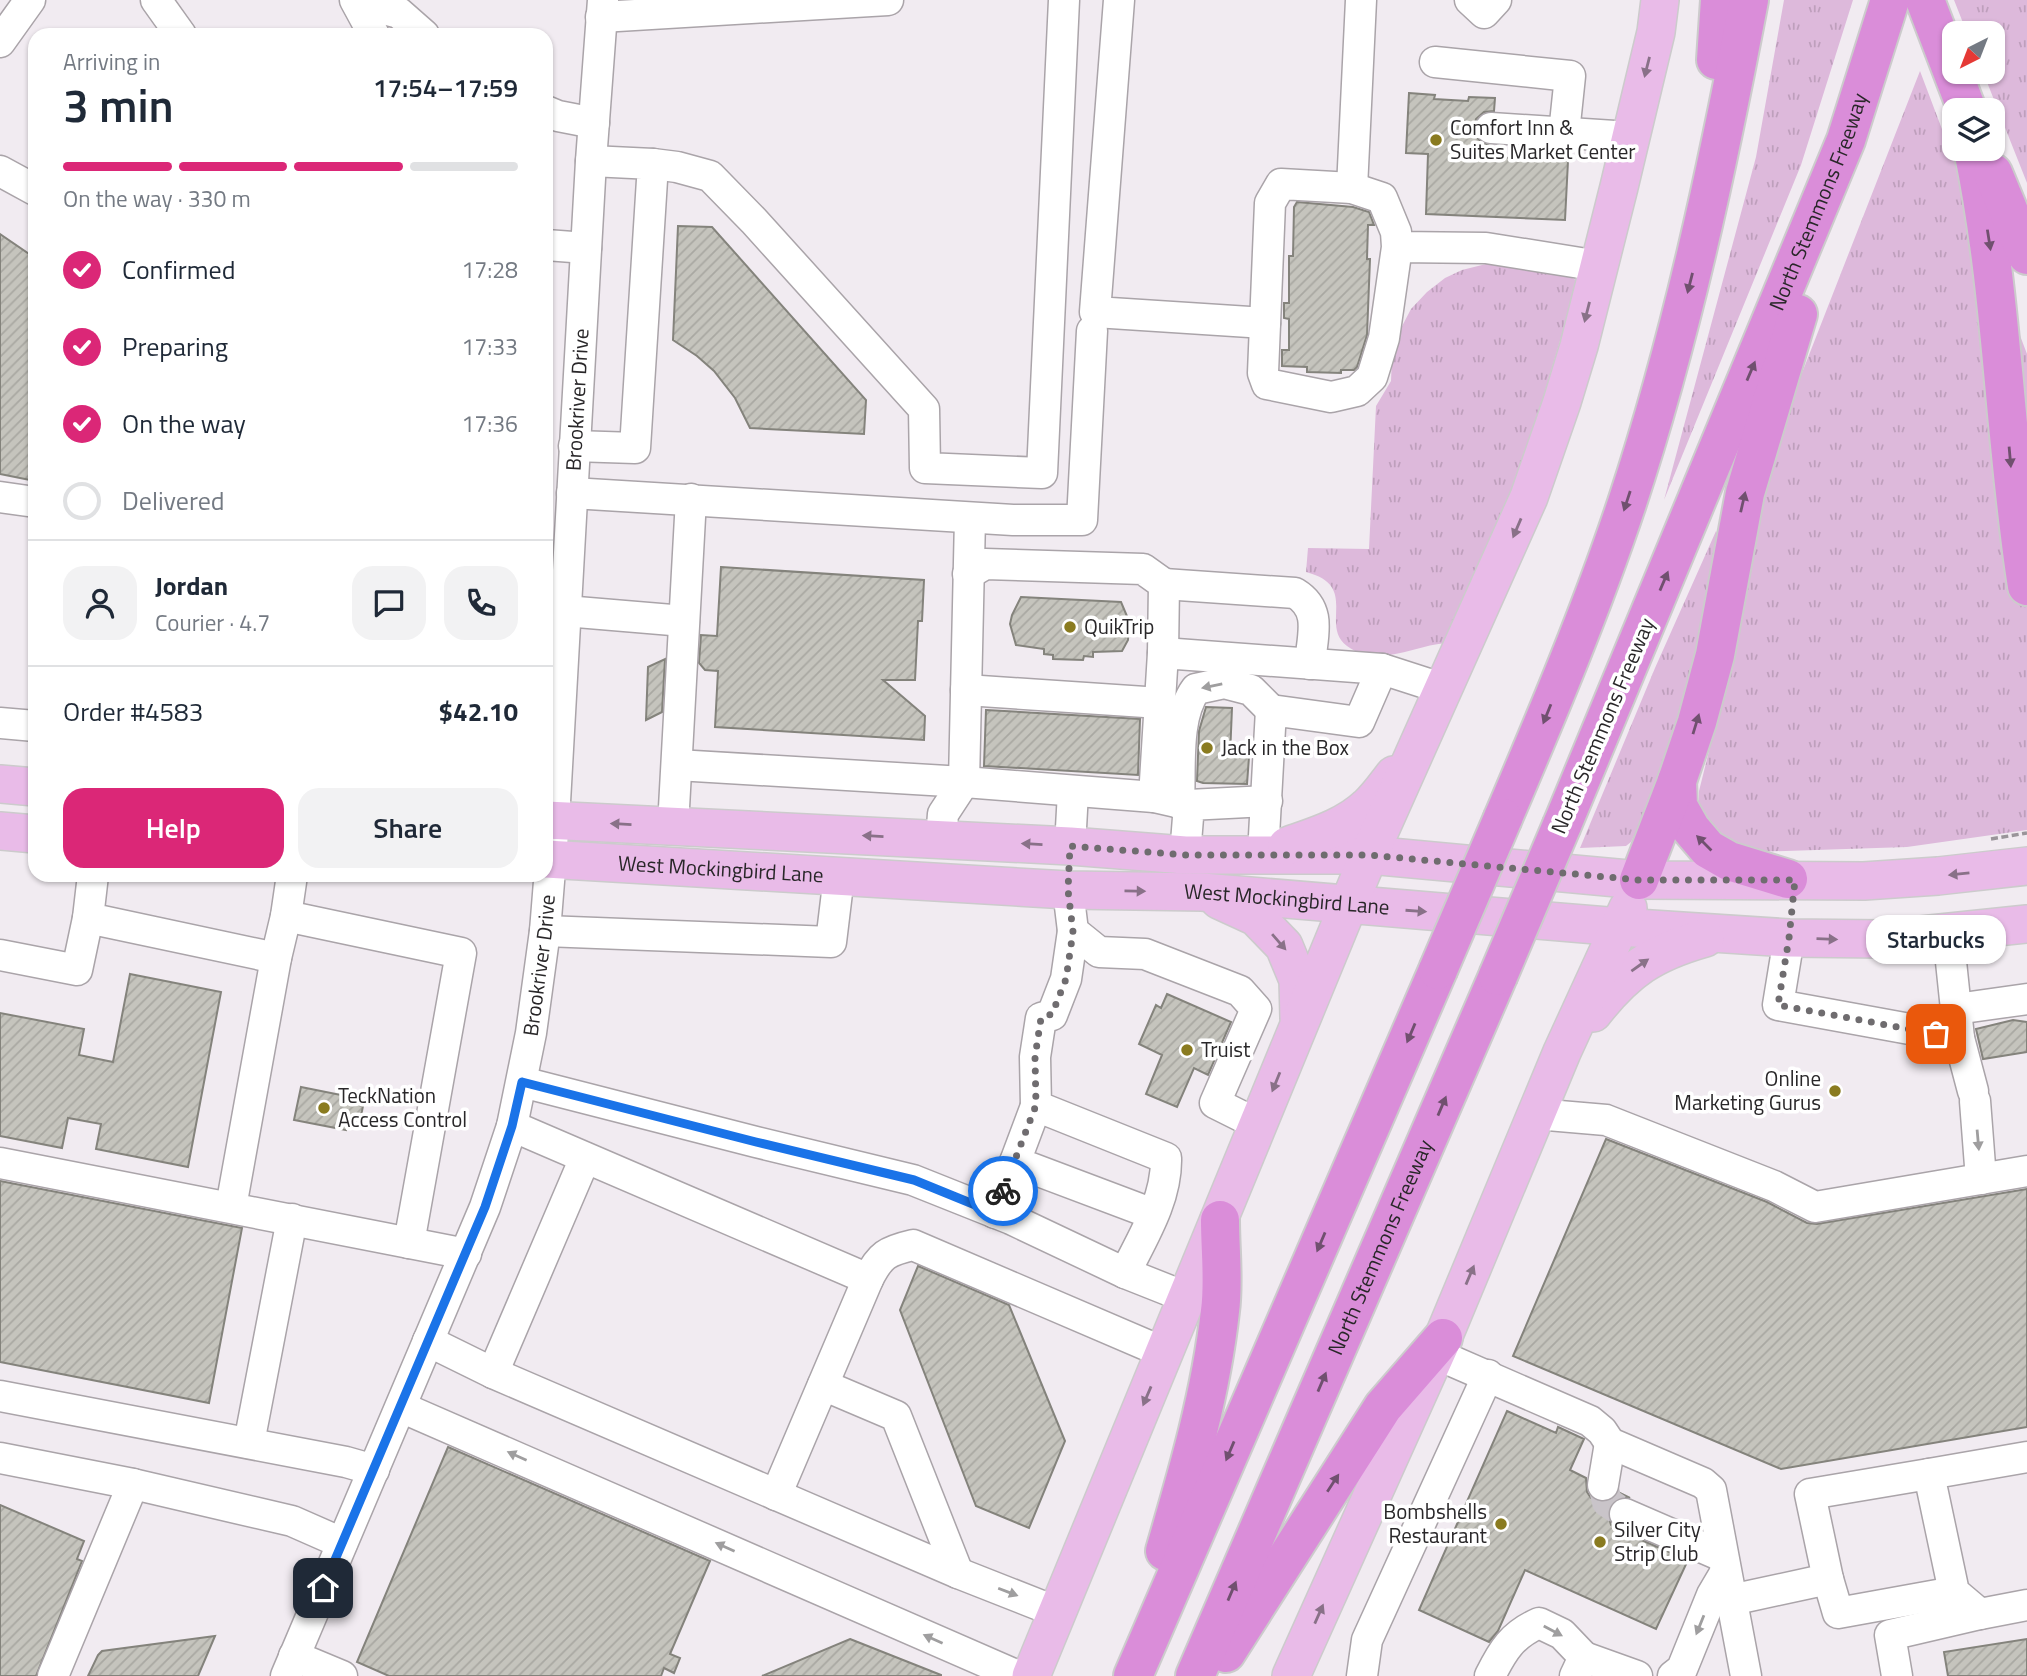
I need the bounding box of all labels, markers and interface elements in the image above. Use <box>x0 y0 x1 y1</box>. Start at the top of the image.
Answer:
north arrow <box>1942 21 2006 84</box>
map controls <box>1942 21 2005 161</box>
text: Arriving in <box>63 44 160 79</box>
one-way arrow <box>1641 56 1652 78</box>
text: 17:54–17:59 <box>373 68 518 107</box>
text: 3 min <box>63 70 174 140</box>
street label: North Stemmons Freeway <box>1760 89 1875 315</box>
button: layers <box>1942 98 2005 161</box>
place label: Comfort Inn & Suites Market Center <box>1450 111 1636 167</box>
marker: Comfort Inn & Suites Market Center <box>1428 132 1444 148</box>
text: On the way · 330 m <box>63 181 251 216</box>
one-way arrow <box>1984 229 1995 251</box>
text: Confirmed <box>122 250 236 289</box>
icon: check <box>63 251 101 289</box>
text: 17:28 <box>461 252 518 287</box>
one-way arrow <box>1684 272 1695 294</box>
one-way arrow <box>1581 301 1592 323</box>
text: Preparing <box>122 327 228 366</box>
icon: check <box>63 328 101 366</box>
street label: Brookriver Drive <box>557 328 597 472</box>
text: 17:33 <box>461 329 518 364</box>
one-way arrow <box>1745 360 1756 381</box>
text: On the way <box>122 404 246 443</box>
icon: check <box>63 405 101 443</box>
text: 17:36 <box>461 406 518 441</box>
one-way arrow <box>2005 446 2016 468</box>
text: Delivered <box>122 481 225 520</box>
one-way arrow <box>1621 491 1632 512</box>
one-way arrow <box>1738 491 1749 513</box>
one-way arrow <box>1511 517 1522 538</box>
button: person <box>63 566 137 640</box>
text: Jordan <box>155 566 228 605</box>
button: chat <box>352 566 426 640</box>
button: phone <box>444 566 518 640</box>
one-way arrow <box>1658 570 1669 591</box>
text: Courier · 4.7 <box>155 605 270 640</box>
place label: QuikTrip <box>1084 610 1154 642</box>
street label: North Stemmons Freeway <box>1542 613 1662 839</box>
marker: QuikTrip <box>1062 619 1078 635</box>
one-way arrow <box>1201 680 1223 691</box>
text: Order #4583 <box>63 692 203 731</box>
text: $42.10 <box>439 692 518 731</box>
one-way arrow <box>1541 704 1553 724</box>
one-way arrow <box>1691 713 1701 734</box>
place label: Jack in the Box <box>1221 731 1350 763</box>
marker: Jack in the Box <box>1199 740 1215 756</box>
button: Help <box>63 788 284 868</box>
button: Share <box>298 788 518 868</box>
one-way arrow <box>610 818 632 829</box>
one-way arrow <box>861 831 883 842</box>
one-way arrow <box>1696 835 1713 851</box>
one-way arrow <box>1021 839 1043 850</box>
street label: West Mockingbird Lane <box>617 846 825 890</box>
one-way arrow <box>1948 869 1970 880</box>
street label: West Mockingbird Lane <box>1184 875 1391 923</box>
one-way arrow <box>1124 885 1146 897</box>
street label: Brookriver Drive <box>514 893 563 1038</box>
one-way arrow <box>1405 906 1427 917</box>
callout: Starbucks <box>1866 915 2006 964</box>
text: Starbucks <box>1887 922 1985 957</box>
one-way arrow <box>1271 933 1287 951</box>
one-way arrow <box>1816 933 1838 944</box>
one-way arrow <box>1631 958 1649 972</box>
pin <box>1906 1004 1966 1064</box>
icon: bag <box>1917 1015 1955 1053</box>
one-way arrow <box>1405 1023 1417 1043</box>
place label: Truist <box>1201 1033 1251 1065</box>
marker: Truist <box>1179 1042 1195 1058</box>
place label: Online Marketing Gurus <box>1674 1062 1821 1118</box>
one-way arrow <box>1270 1072 1281 1093</box>
place label: TeckNation Access Control <box>338 1079 467 1135</box>
marker: Online Marketing Gurus <box>1827 1083 1843 1099</box>
one-way arrow <box>1436 1096 1448 1116</box>
marker: TeckNation Access Control <box>316 1100 332 1116</box>
one-way arrow <box>1973 1129 1984 1151</box>
street label: North Stemmons Freeway <box>1319 1134 1440 1360</box>
courier <box>968 1156 1038 1226</box>
icon: bike <box>984 1172 1022 1210</box>
one-way arrow <box>1315 1232 1327 1252</box>
one-way arrow <box>1464 1264 1475 1285</box>
one-way arrow <box>1316 1372 1328 1392</box>
one-way arrow <box>1141 1386 1152 1407</box>
one-way arrow <box>1225 1440 1236 1461</box>
one-way arrow <box>507 1450 527 1462</box>
one-way arrow <box>1327 1473 1340 1493</box>
place label: Bombshells Restaurant <box>1383 1495 1488 1551</box>
place label: Silver City Strip Club <box>1614 1513 1701 1569</box>
marker: Bombshells Restaurant <box>1493 1516 1509 1532</box>
marker: Silver City Strip Club <box>1592 1534 1608 1550</box>
one-way arrow <box>715 1541 736 1552</box>
pin <box>293 1558 353 1618</box>
icon: home <box>304 1569 342 1607</box>
one-way arrow <box>1226 1581 1238 1601</box>
one-way arrow <box>997 1587 1018 1598</box>
one-way arrow <box>1313 1604 1325 1624</box>
one-way arrow <box>1694 1615 1705 1636</box>
one-way arrow <box>1543 1625 1563 1636</box>
one-way arrow <box>923 1633 943 1645</box>

